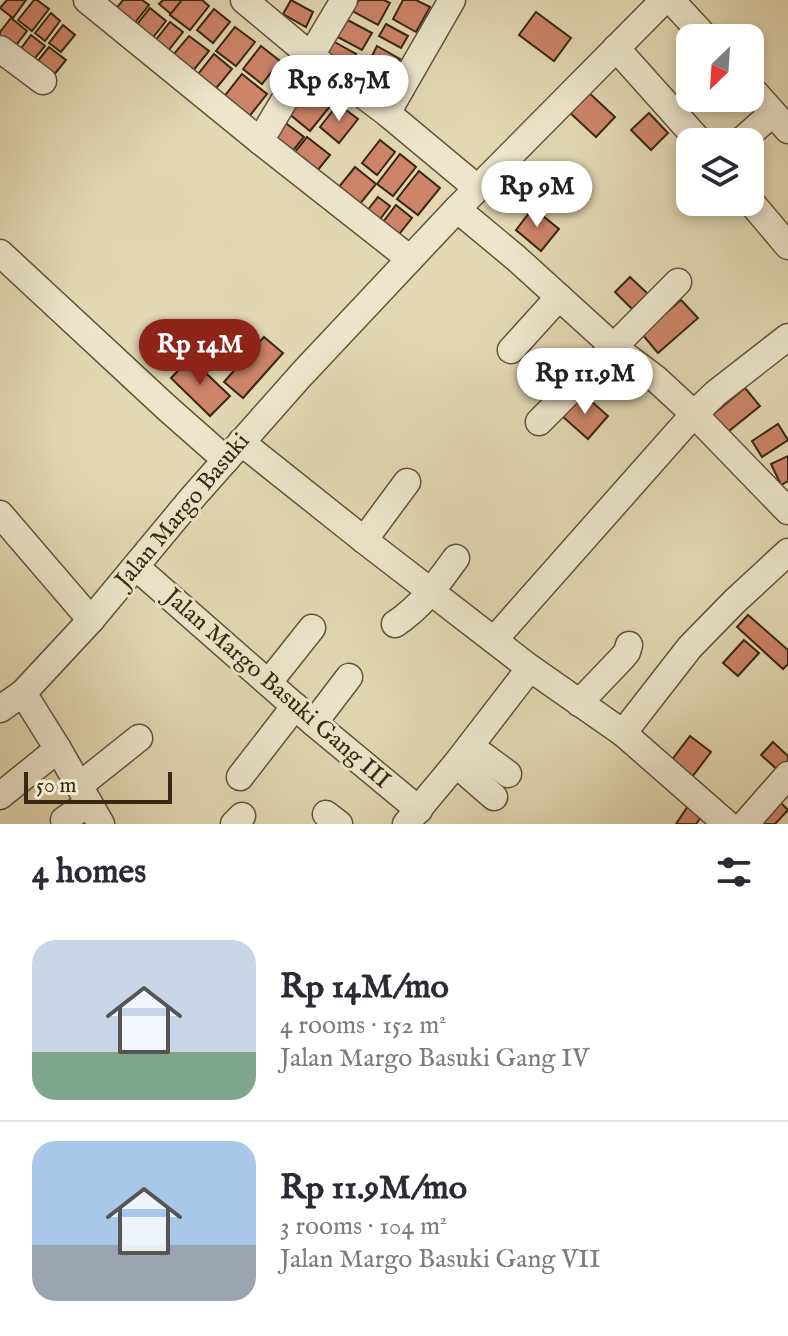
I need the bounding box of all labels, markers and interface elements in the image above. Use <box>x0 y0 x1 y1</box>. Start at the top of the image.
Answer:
north arrow <box>676 24 764 112</box>
map controls <box>676 24 764 216</box>
pin: Rp 6.87M <box>256 55 422 123</box>
text: Rp 6.87M <box>288 64 390 97</box>
button: layers <box>676 128 764 216</box>
pin: Rp 9M <box>481 161 593 229</box>
text: Rp 9M <box>499 170 575 203</box>
pin: Rp 14M <box>135 319 265 387</box>
text: Rp 14M <box>157 328 243 361</box>
pin: Rp 11.9M <box>502 348 668 416</box>
text: Rp 11.9M <box>535 357 635 390</box>
street label: Jalan Margo Basuki <box>107 427 257 597</box>
street label: Jalan Margo Basuki Gang III <box>155 580 397 796</box>
scale bar <box>24 768 172 804</box>
text: 50 m <box>36 772 77 800</box>
icon: filters <box>712 850 756 894</box>
text: 4 homes <box>32 851 146 894</box>
text: Rp 14M/mo <box>280 966 449 1009</box>
icon: home <box>96 972 192 1068</box>
text: 4 rooms · 152 m² <box>280 1009 447 1042</box>
text: Jalan Margo Basuki Gang IV <box>280 1042 589 1075</box>
text: Rp 11.9M/mo <box>280 1167 467 1210</box>
icon: home <box>96 1173 192 1269</box>
text: 3 rooms · 104 m² <box>280 1210 447 1243</box>
text: Jalan Margo Basuki Gang VII <box>280 1243 601 1276</box>

